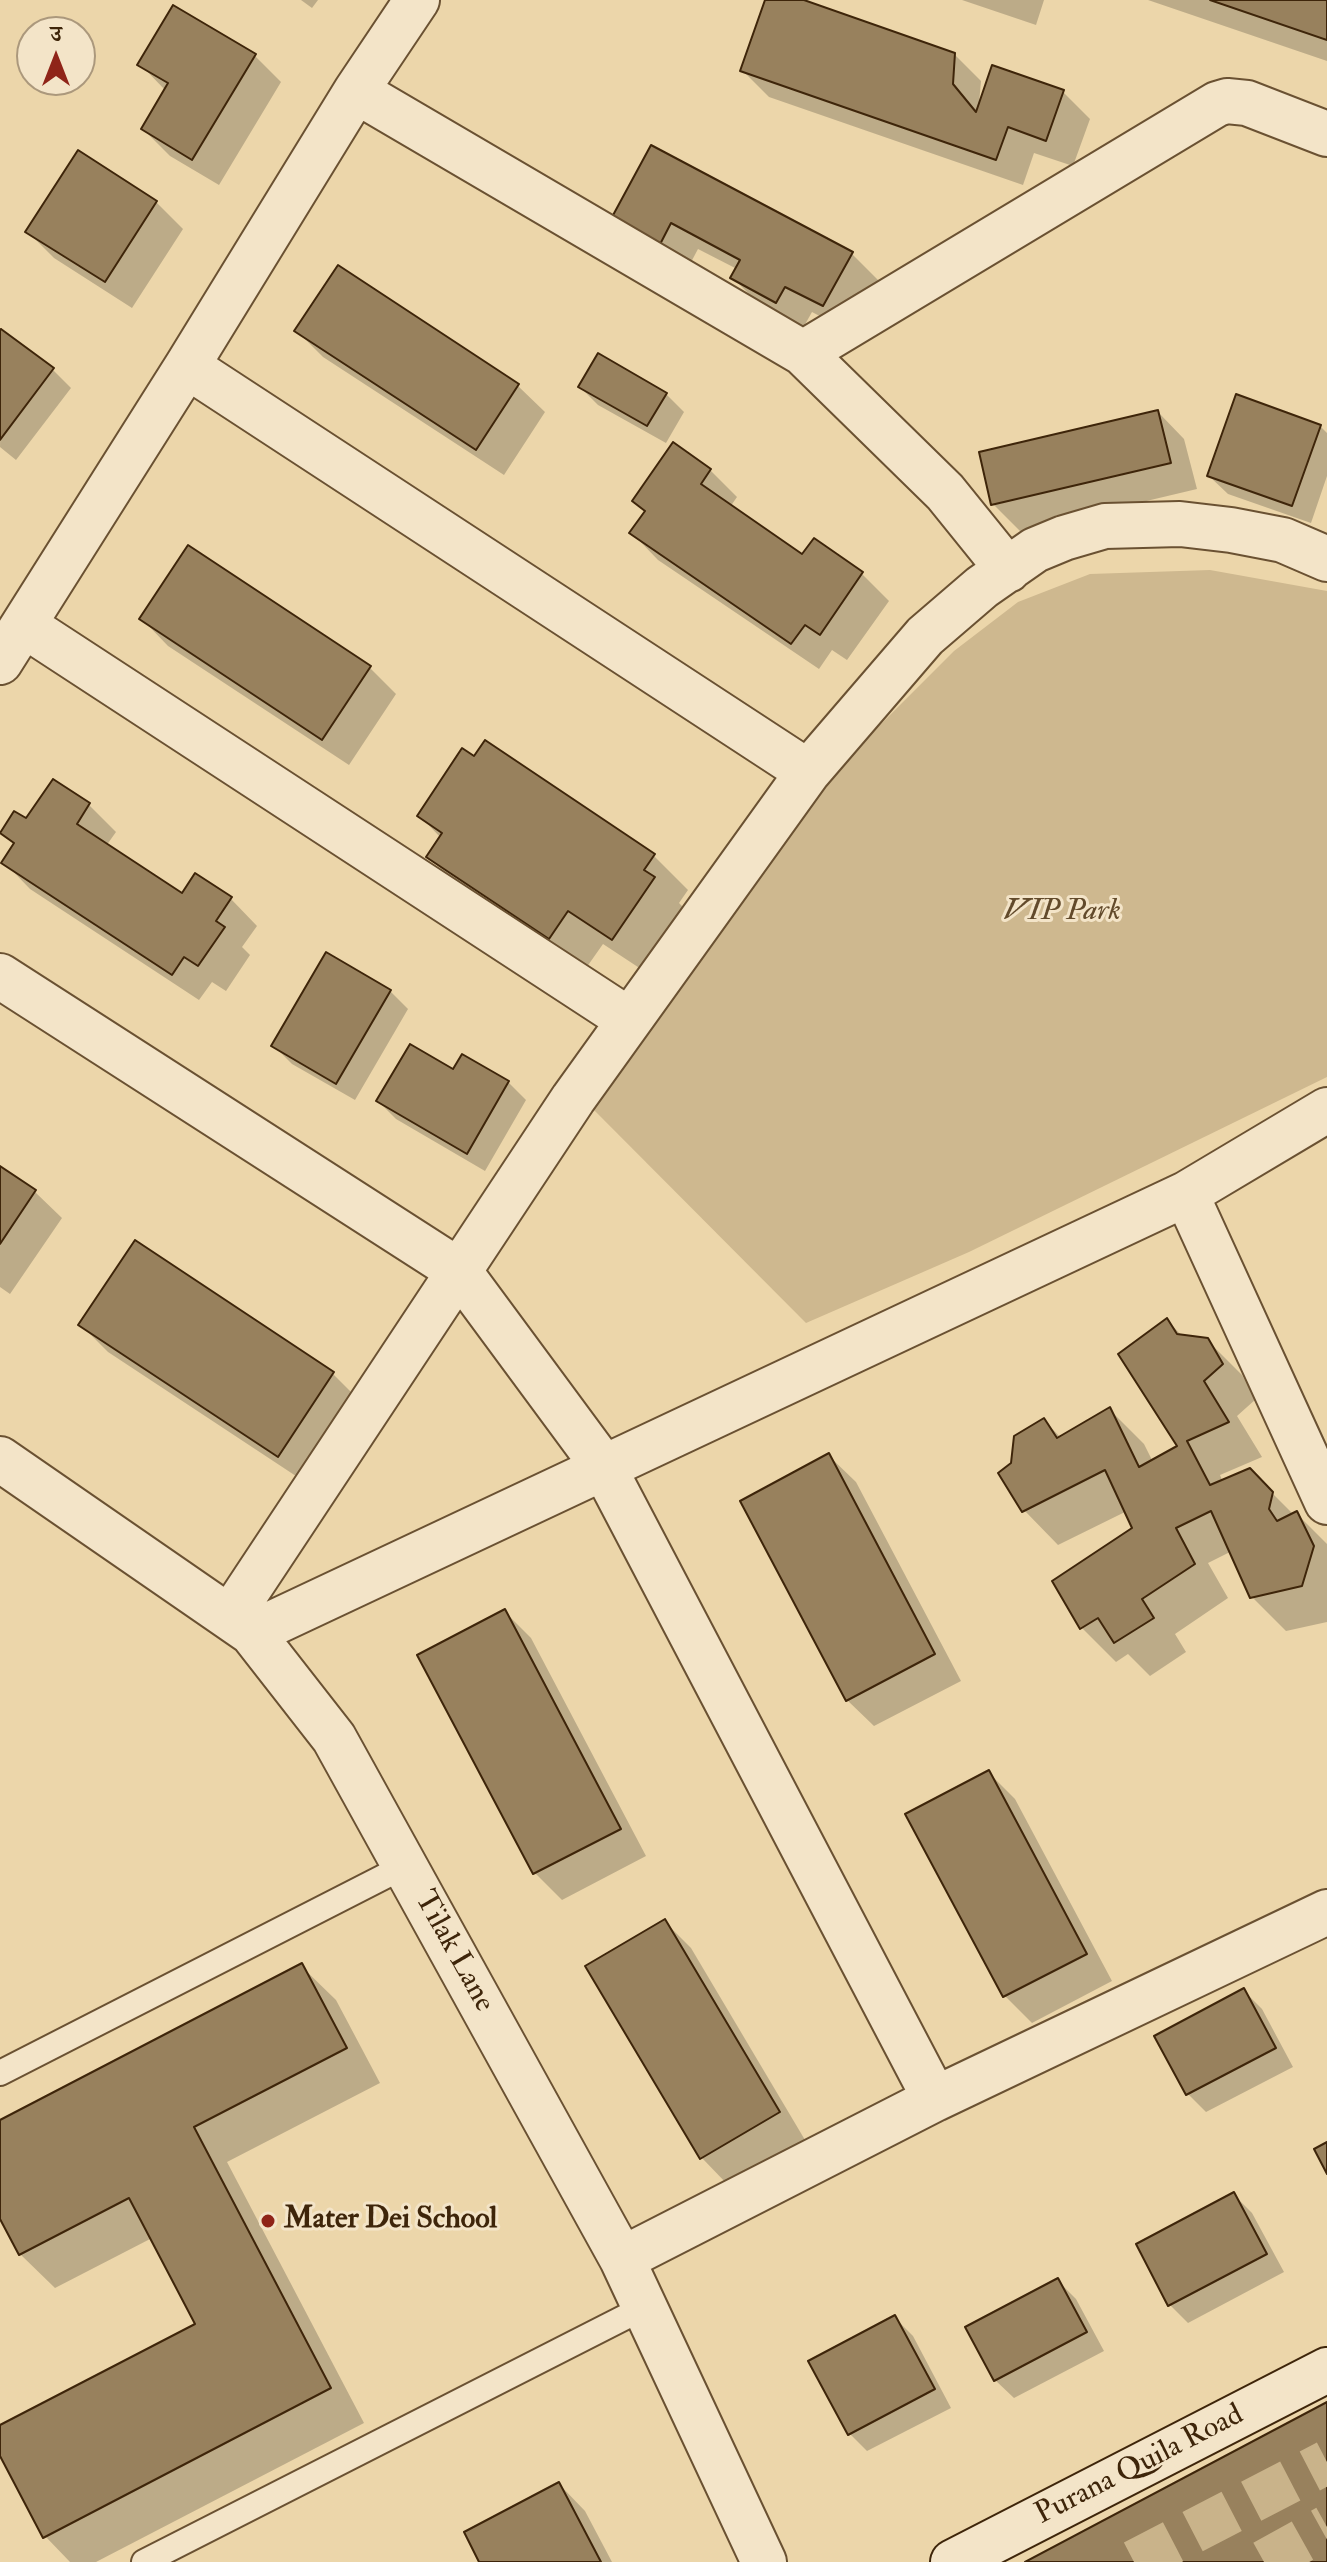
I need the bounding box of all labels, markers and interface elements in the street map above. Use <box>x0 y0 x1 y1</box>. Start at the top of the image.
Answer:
north arrow <box>16 16 96 96</box>
text: उ <box>50 20 62 48</box>
park label: VIP Park <box>1003 895 1121 931</box>
street label: Tilak Lane <box>405 1885 501 2019</box>
place label: Mater Dei School <box>284 2203 497 2239</box>
marker: Mater Dei School <box>259 2212 277 2230</box>
street label: Purana Quila Road <box>1030 2398 1250 2534</box>

